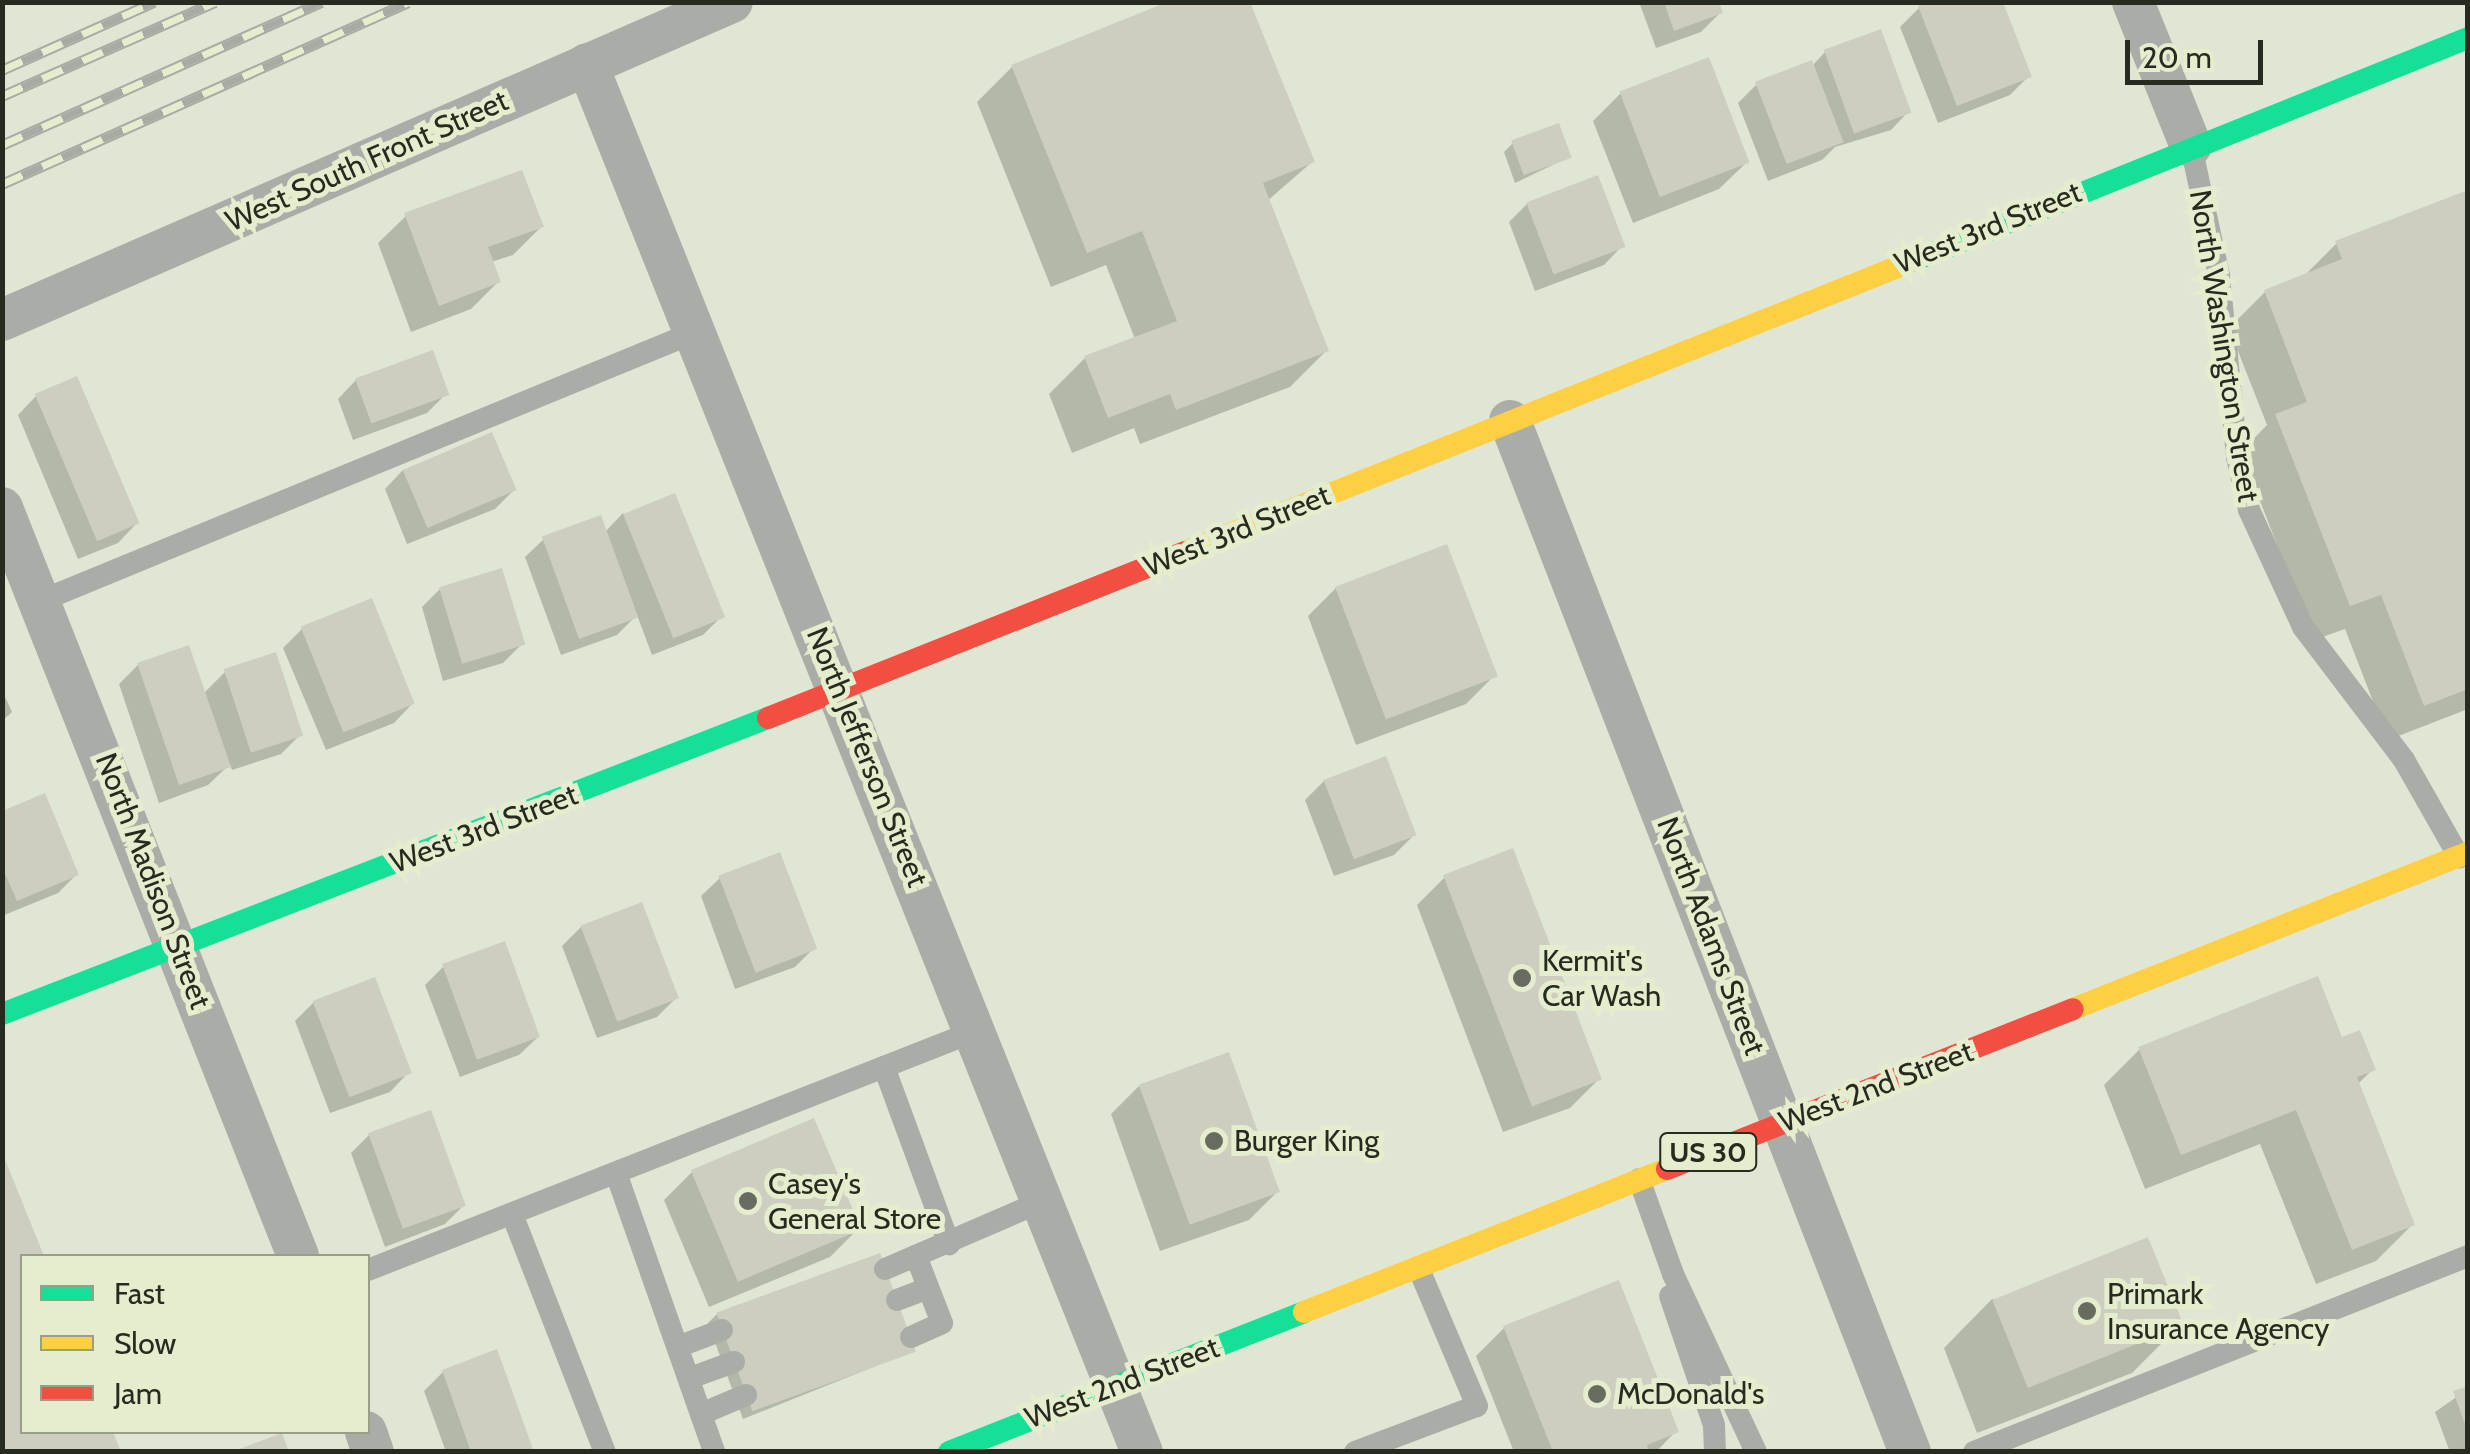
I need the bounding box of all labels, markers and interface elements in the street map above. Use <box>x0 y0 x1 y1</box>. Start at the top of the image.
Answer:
scale bar <box>2130 20 2268 82</box>
text: 20 m <box>2142 39 2212 76</box>
street label: West South Front Street <box>220 83 514 239</box>
street label: West 3rd Street <box>1890 174 2086 282</box>
street label: North Washington Street <box>2182 188 2266 504</box>
street label: West 3rd Street <box>1139 477 1335 585</box>
street label: North Jefferson Street <box>799 622 935 892</box>
street label: North Madison Street <box>88 748 218 1014</box>
street label: West 3rd Street <box>385 777 583 881</box>
street label: North Adams Street <box>1649 812 1773 1060</box>
place label: Kermit's Car Wash <box>1542 943 1661 1014</box>
marker: Kermit's Car Wash <box>1511 967 1533 989</box>
street label: West 2nd Street <box>1774 1033 1978 1141</box>
place label: Burger King <box>1234 1123 1379 1159</box>
road number: US 30 <box>1658 1129 1758 1175</box>
marker: Burger King <box>1203 1130 1225 1152</box>
place label: Casey's General Store <box>768 1166 941 1236</box>
marker: Casey's General Store <box>737 1190 759 1212</box>
legend <box>20 1254 370 1434</box>
text: Fast <box>114 1275 165 1312</box>
place label: Primark Insurance Agency <box>2107 1276 2329 1346</box>
marker: Primark Insurance Agency <box>2076 1300 2098 1322</box>
text: Slow <box>114 1325 176 1362</box>
street label: West 2nd Street <box>1020 1329 1224 1437</box>
text: Jam <box>114 1375 162 1412</box>
place label: McDonald's <box>1617 1376 1764 1412</box>
marker: McDonald's <box>1586 1383 1608 1405</box>

